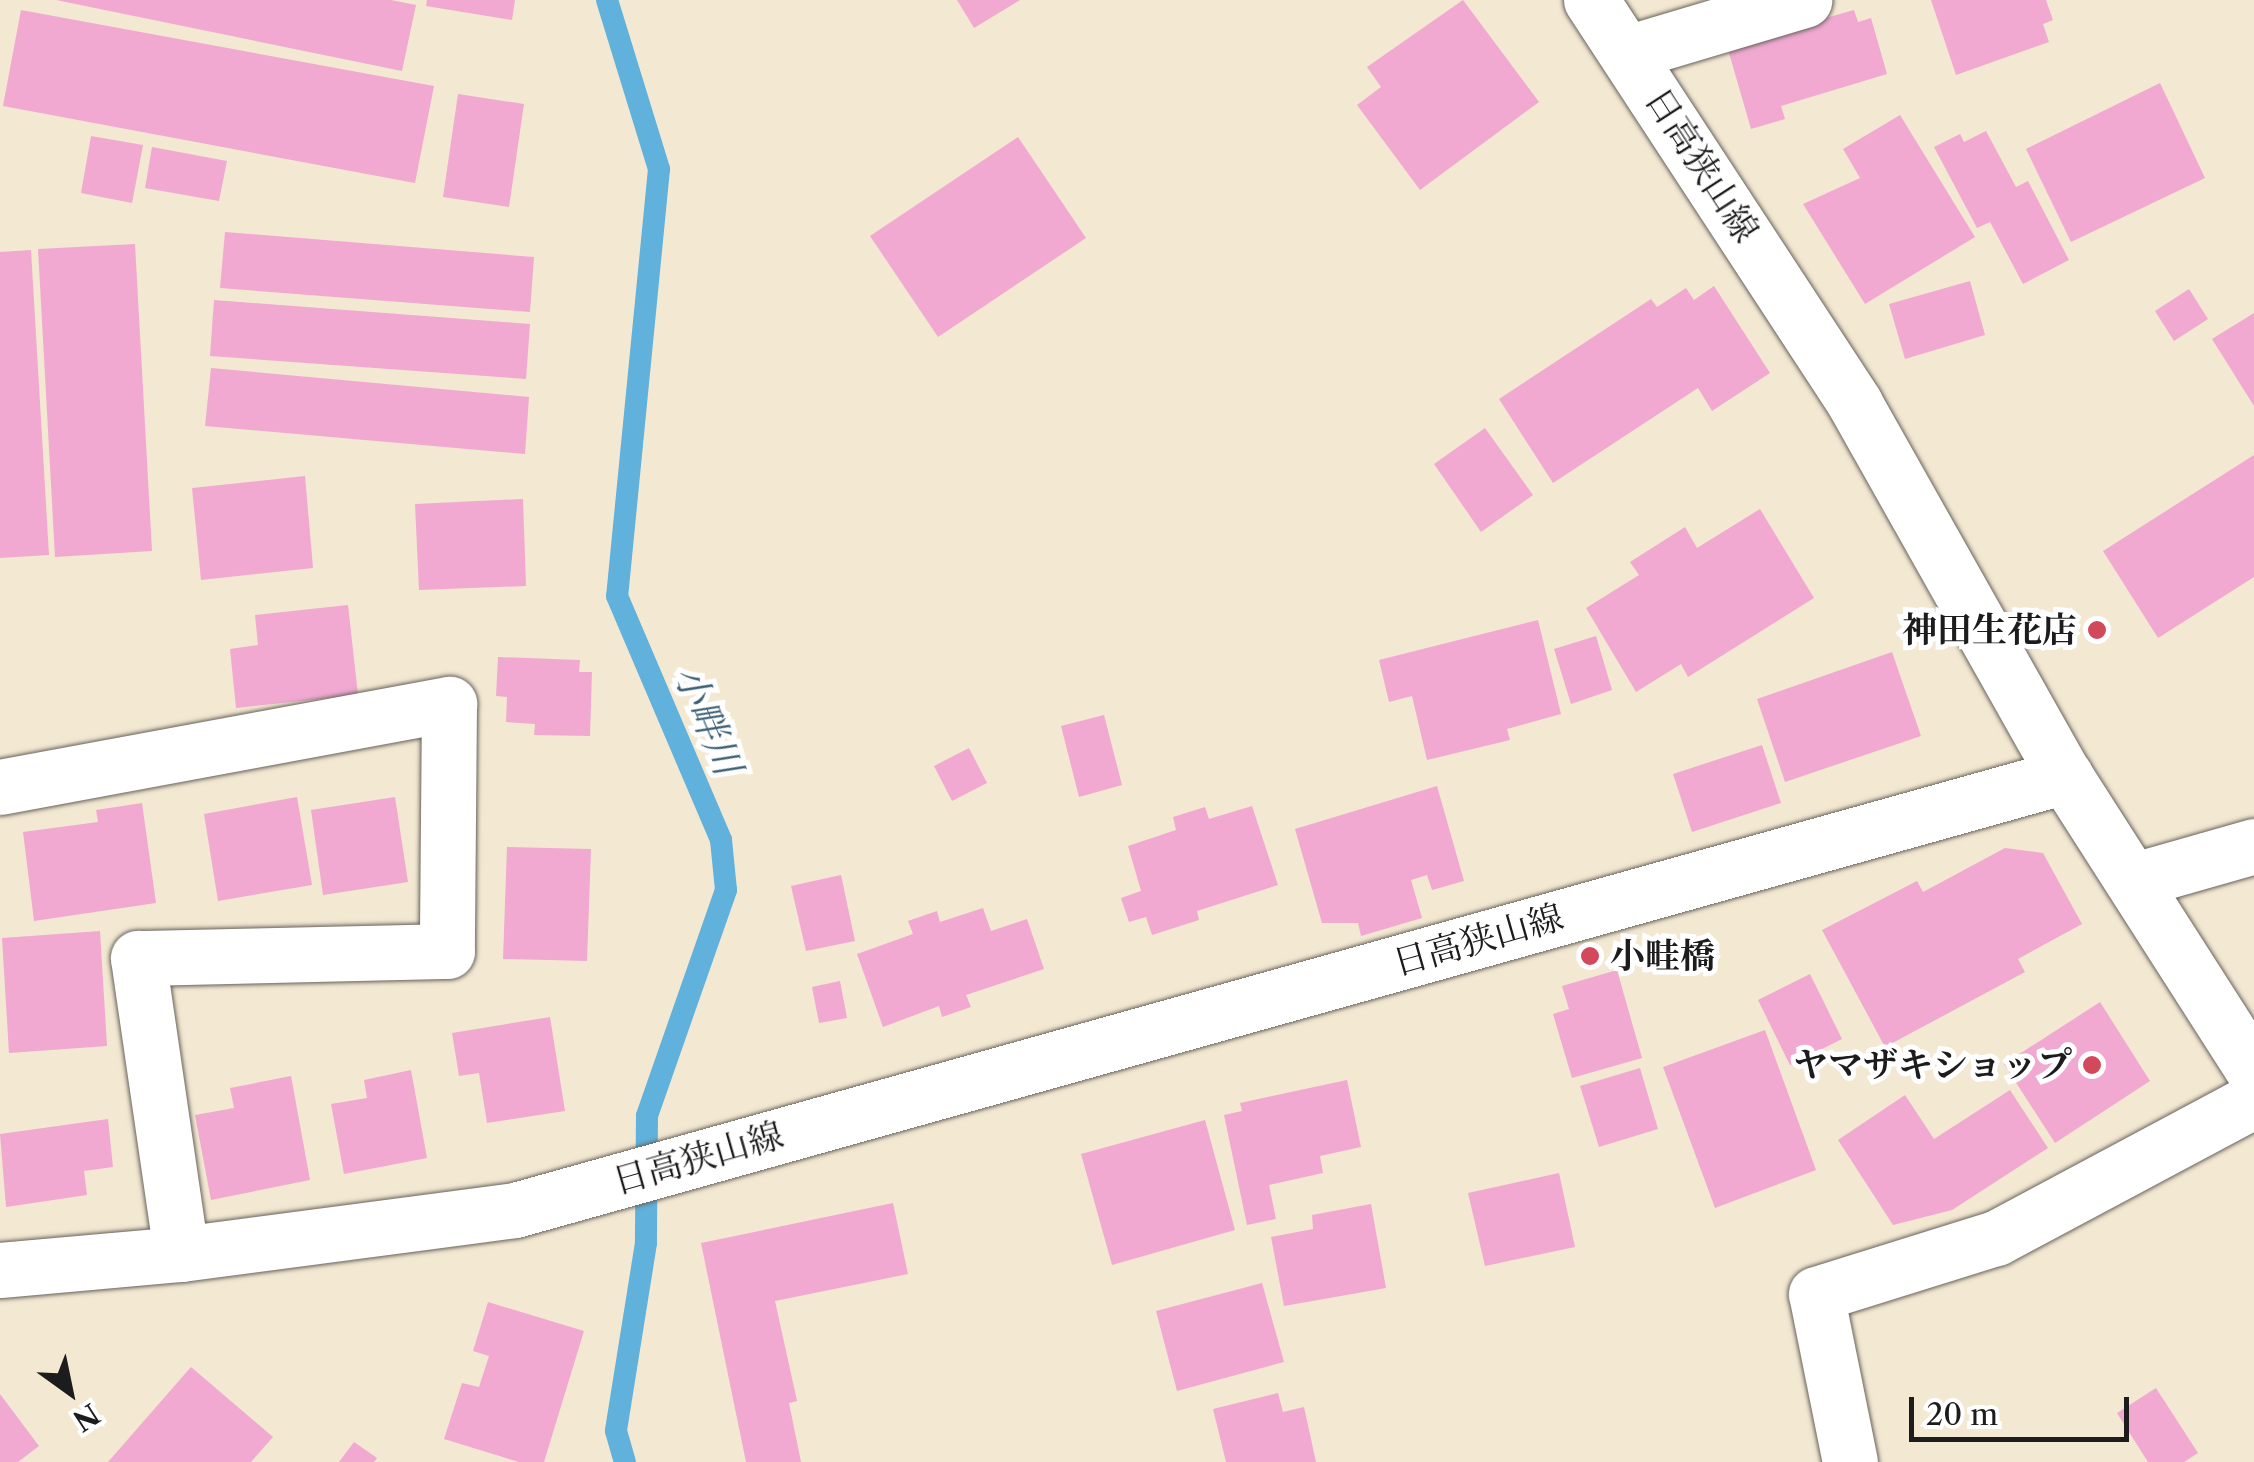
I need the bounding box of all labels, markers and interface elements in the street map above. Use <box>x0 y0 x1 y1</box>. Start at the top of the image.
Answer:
street label: 日高狭山線 <box>1637 80 1767 250</box>
place label: 神田生花店 <box>1902 609 2077 651</box>
marker: 神田生花店 <box>2086 619 2108 641</box>
water label: 小畔川 <box>665 659 751 781</box>
street label: 日高狭山線 <box>1388 896 1568 984</box>
place label: 小畦橋 <box>1610 935 1715 977</box>
marker: 小畦橋 <box>1579 945 1601 967</box>
place label: ヤマザキショップ <box>1792 1044 2072 1086</box>
marker: ヤマザキショップ <box>2081 1054 2103 1076</box>
street label: 日高狭山線 <box>608 1114 788 1202</box>
north arrow <box>20 1342 120 1442</box>
scale bar <box>1914 1377 2134 1439</box>
text: N <box>67 1396 106 1438</box>
text: 20 m <box>1926 1396 1998 1433</box>

